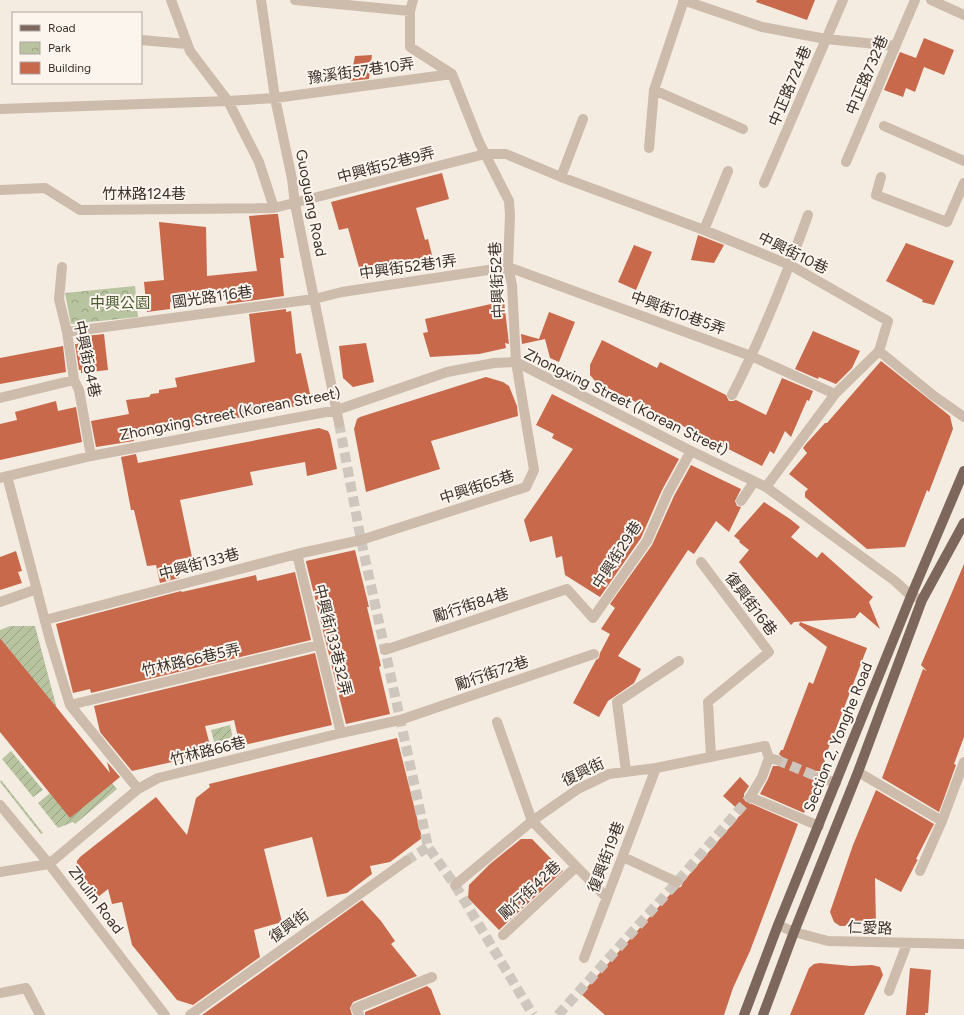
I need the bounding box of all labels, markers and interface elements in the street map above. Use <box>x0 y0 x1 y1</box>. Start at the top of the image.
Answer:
legend <box>12 12 142 84</box>
text: Road <box>48 21 76 35</box>
street label: 中正路732巷 <box>842 33 892 117</box>
text: Park <box>48 41 71 55</box>
street label: 中正路724巷 <box>765 43 815 129</box>
street label: 豫溪街57巷10弄 <box>307 55 415 87</box>
text: Building <box>48 61 91 75</box>
street label: 中興街52巷9弄 <box>335 143 437 187</box>
street label: Guoguang Road <box>292 148 330 258</box>
street label: 竹林路124巷 <box>102 185 186 203</box>
street label: 中興街10巷 <box>755 228 831 278</box>
street label: 中興街52巷 <box>486 241 508 319</box>
street label: 中興街52巷1弄 <box>358 251 458 283</box>
street label: 國光路116巷 <box>171 282 253 312</box>
street label: 中興街10巷5弄 <box>628 288 728 338</box>
park label: 中興公園 <box>90 294 150 312</box>
street label: 中興街84巷 <box>70 319 104 399</box>
street label: Zhongxing Street (Korean Street) <box>521 345 731 459</box>
street label: Zhongxing Street (Korean Street) <box>118 384 342 444</box>
street label: 中興街65巷 <box>438 467 516 507</box>
street label: 中興街29巷 <box>589 518 645 592</box>
street label: 中興街133巷 <box>157 545 241 583</box>
street label: 復興街16巷 <box>721 569 781 639</box>
street label: 中興街133巷32弄 <box>310 582 356 698</box>
street label: 勵行街84巷 <box>431 584 511 626</box>
street label: 竹林路66巷5弄 <box>140 640 242 680</box>
street label: 勵行街72巷 <box>453 652 531 694</box>
street label: Section 2, Yonghe Road <box>800 660 876 814</box>
street label: 竹林路66巷 <box>168 733 248 769</box>
street label: 復興街 <box>559 754 607 790</box>
street label: 復興街19巷 <box>584 819 628 895</box>
street label: 勵行街42巷 <box>495 857 565 923</box>
street label: Zhulin Road <box>65 863 127 937</box>
street label: 復興街 <box>266 905 312 947</box>
street label: 仁愛路 <box>847 918 893 938</box>

